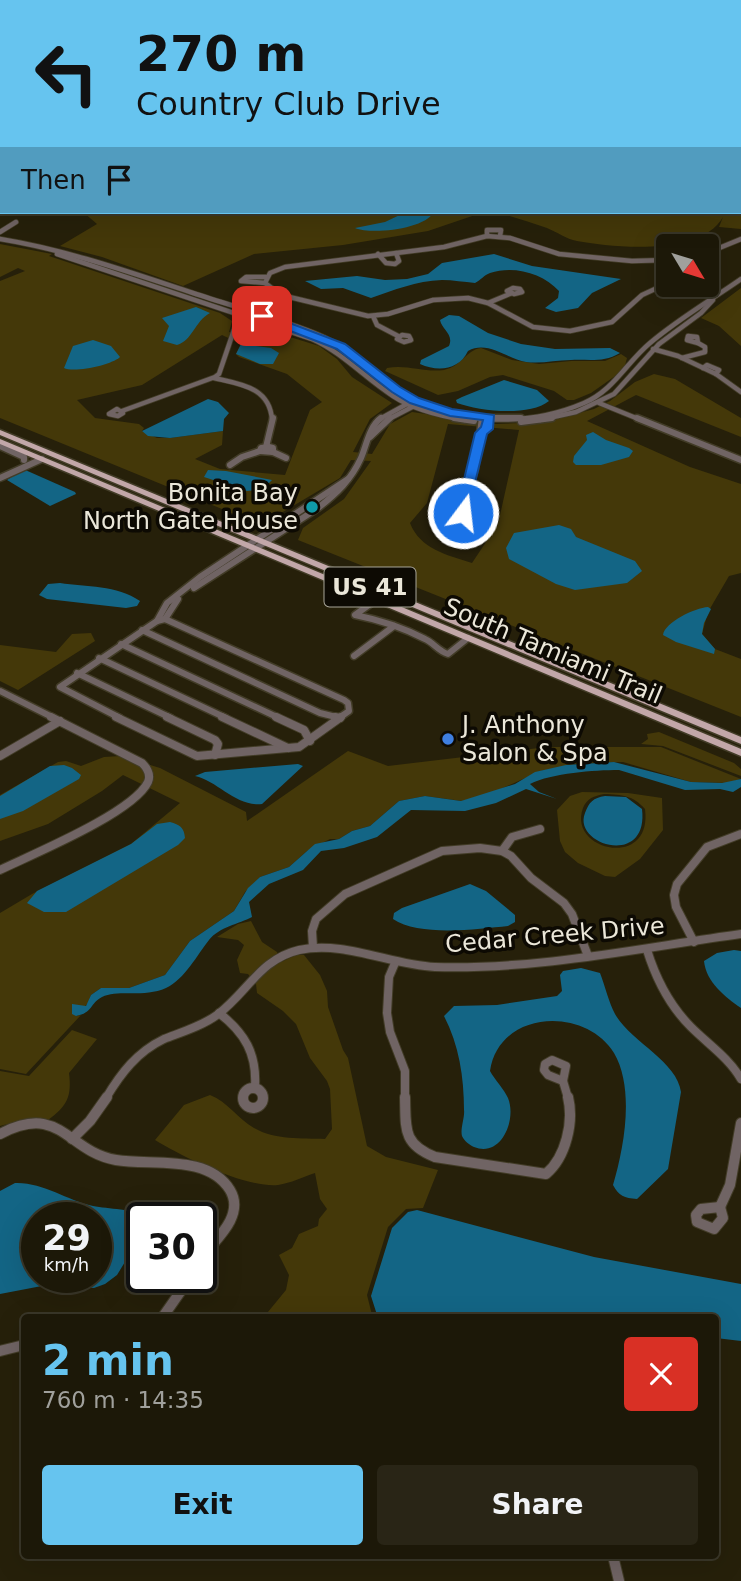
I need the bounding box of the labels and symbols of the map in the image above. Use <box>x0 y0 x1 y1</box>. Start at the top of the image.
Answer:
north arrow <box>656 234 719 298</box>
pin <box>232 286 292 346</box>
position arrow <box>426 476 500 550</box>
place label: Bonita Bay North Gate House <box>83 479 298 535</box>
marker: Bonita Bay North Gate House <box>304 499 320 515</box>
road number: US 41 <box>324 568 416 607</box>
street label: South Tamiami Trail <box>440 592 666 710</box>
place label: J. Anthony Salon & Spa <box>460 711 608 767</box>
marker: J. Anthony Salon & Spa <box>440 731 456 747</box>
street label: Cedar Creek Drive <box>444 911 666 959</box>
speed limit sign: 30 <box>126 1202 217 1293</box>

